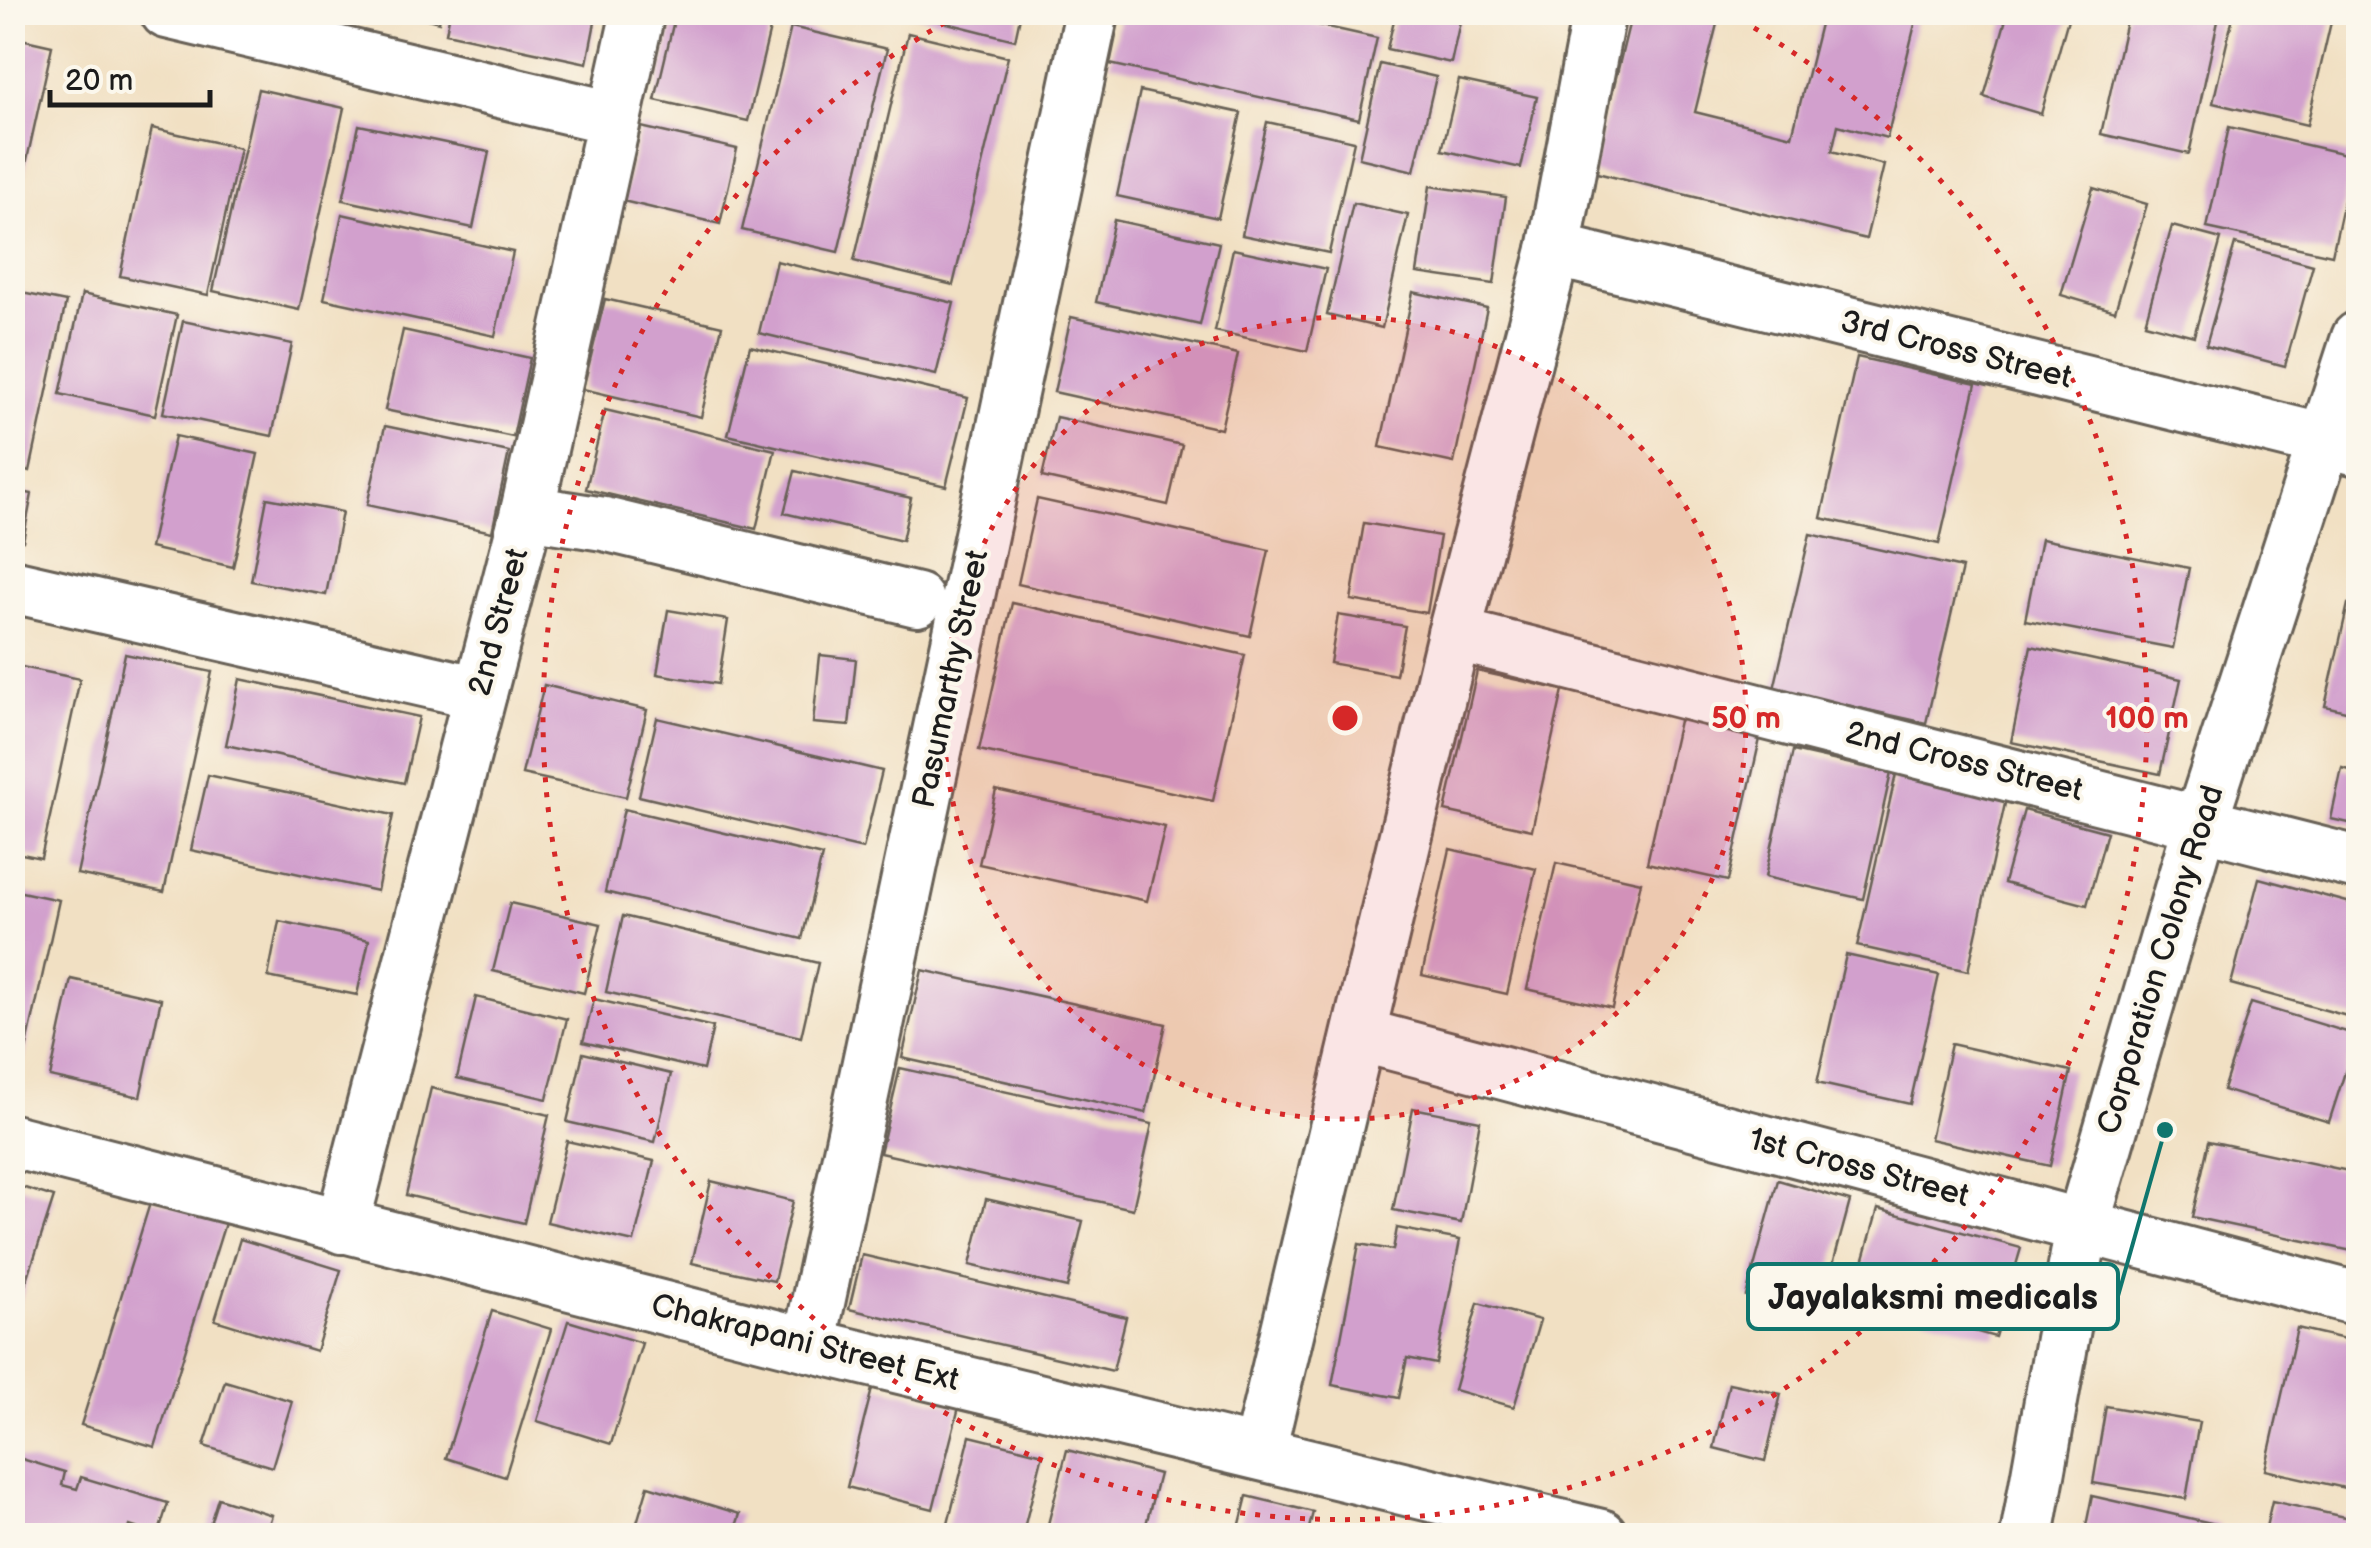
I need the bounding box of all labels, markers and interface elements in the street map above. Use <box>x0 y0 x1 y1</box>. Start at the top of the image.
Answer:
scale bar <box>50 45 210 107</box>
text: 20 m <box>65 63 133 99</box>
street label: 3rd Cross Street <box>1836 302 2076 398</box>
street label: 2nd Street <box>461 544 537 700</box>
street label: Pasumarthy Street <box>905 546 997 812</box>
centre of rings <box>1327 700 1363 736</box>
text: 50 m <box>1711 701 1781 737</box>
text: 100 m <box>2105 701 2189 737</box>
street label: 2nd Cross Street <box>1841 714 2087 810</box>
street label: Corporation Colony Road <box>2089 781 2233 1139</box>
street label: 1st Cross Street <box>1745 1120 1973 1216</box>
callout: Jayalaksmi medicals <box>1748 1264 2118 1329</box>
text: Jayalaksmi medicals <box>1768 1277 2098 1320</box>
street label: Chakrapani Street Ext <box>647 1286 963 1400</box>

